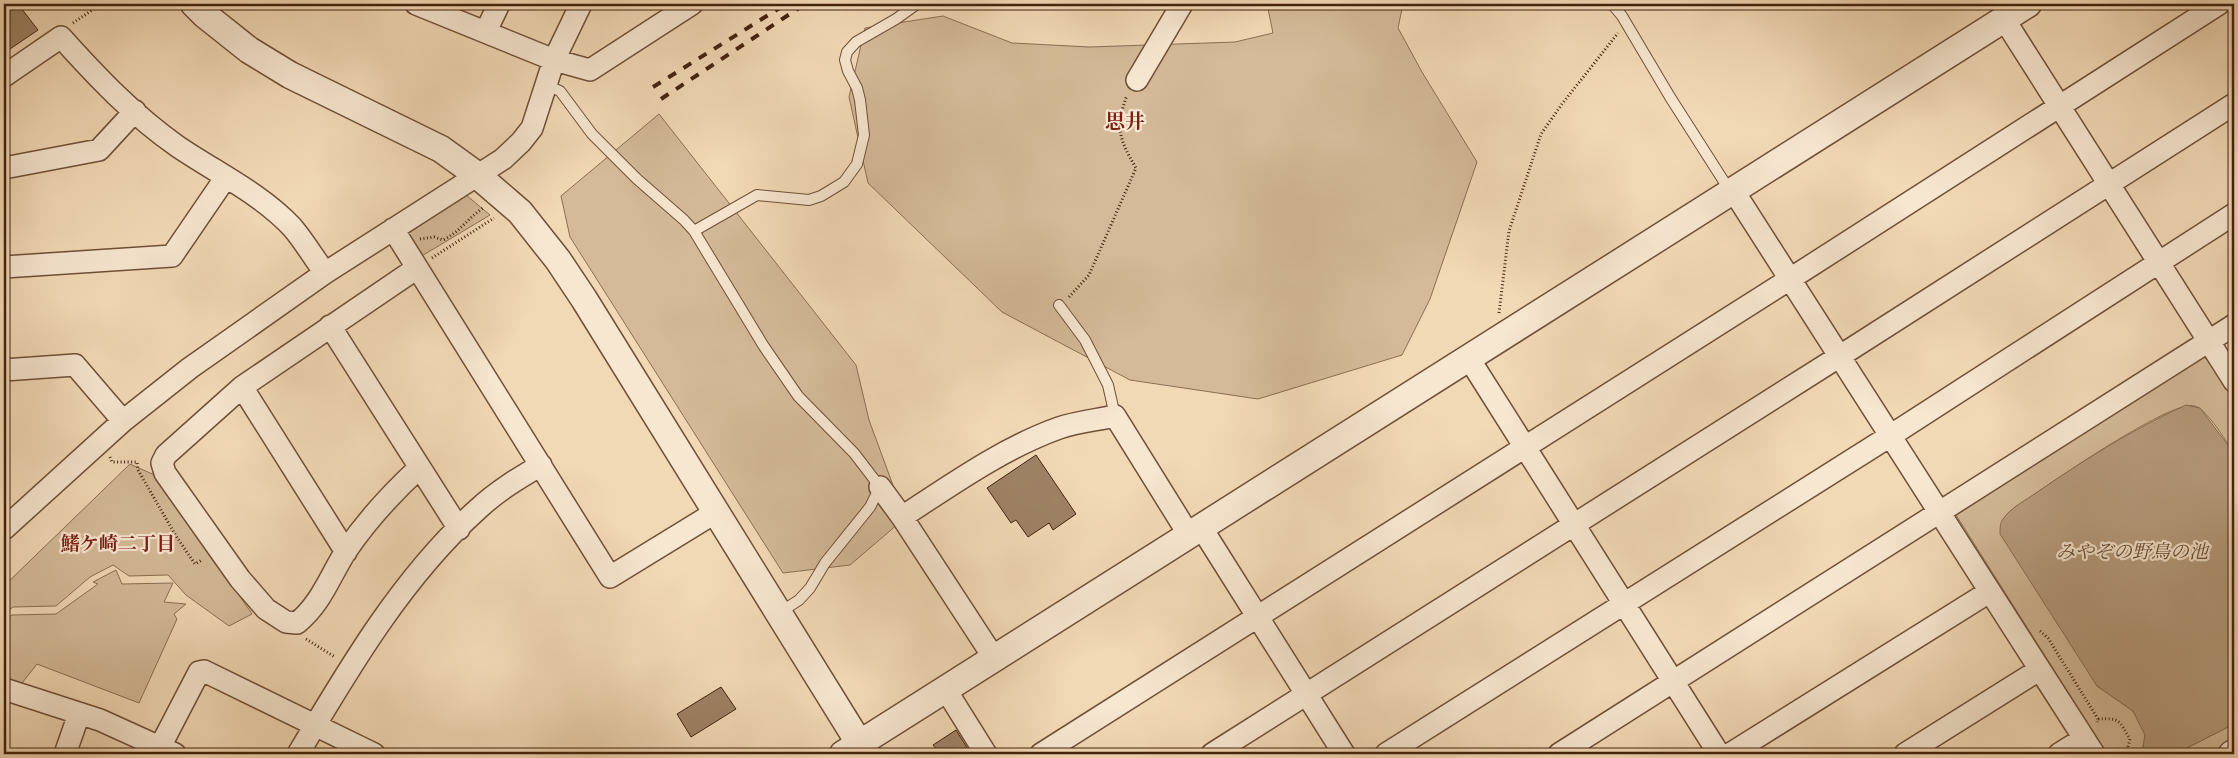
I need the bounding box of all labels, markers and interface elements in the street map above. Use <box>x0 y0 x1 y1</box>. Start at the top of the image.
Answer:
district label: 思井 <box>1105 109 1145 134</box>
district label: 鰭ケ崎二丁目 <box>61 532 175 556</box>
water label: みやぞの野鳥の池 <box>2056 540 2210 564</box>

